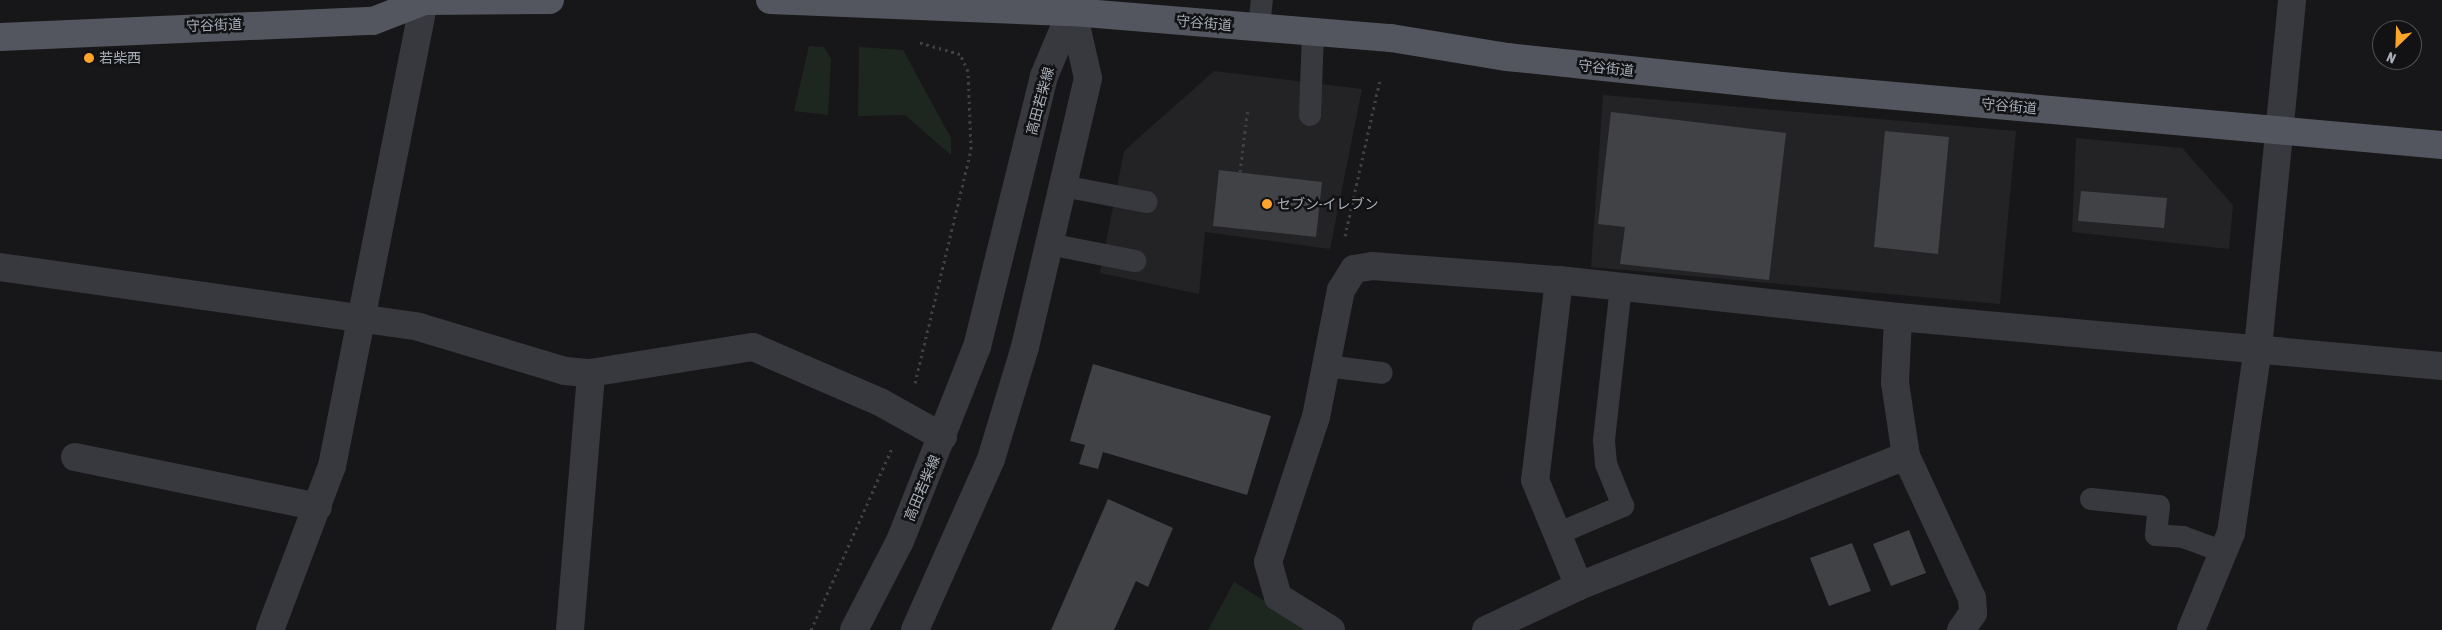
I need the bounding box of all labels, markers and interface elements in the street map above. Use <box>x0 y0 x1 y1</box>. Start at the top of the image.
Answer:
street label: 守谷街道 <box>1175 12 1233 34</box>
street label: 守谷街道 <box>186 16 242 34</box>
north arrow <box>2372 20 2422 70</box>
text: N <box>2384 49 2398 67</box>
place label: 若柴西 <box>99 50 141 66</box>
marker: 若柴西 <box>83 52 95 64</box>
street label: 守谷街道 <box>1577 57 1635 79</box>
street label: 高田若柴線 <box>1023 65 1057 137</box>
street label: 守谷街道 <box>1980 95 2038 117</box>
place label: セブン-イレブン <box>1277 196 1378 212</box>
marker: セブン-イレブン <box>1261 198 1273 210</box>
street label: 高田若柴線 <box>901 453 943 523</box>

